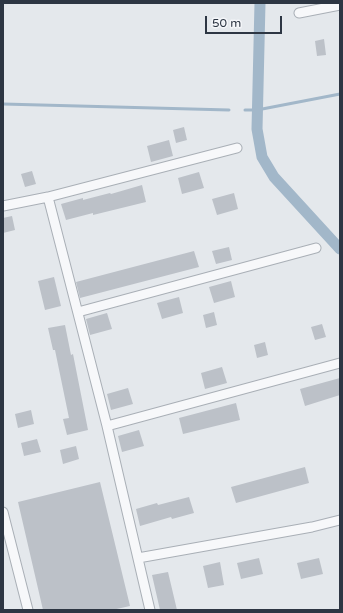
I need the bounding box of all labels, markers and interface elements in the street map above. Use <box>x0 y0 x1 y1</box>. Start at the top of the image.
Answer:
scale bar <box>207 8 284 34</box>
text: 50 m <box>212 16 241 30</box>

